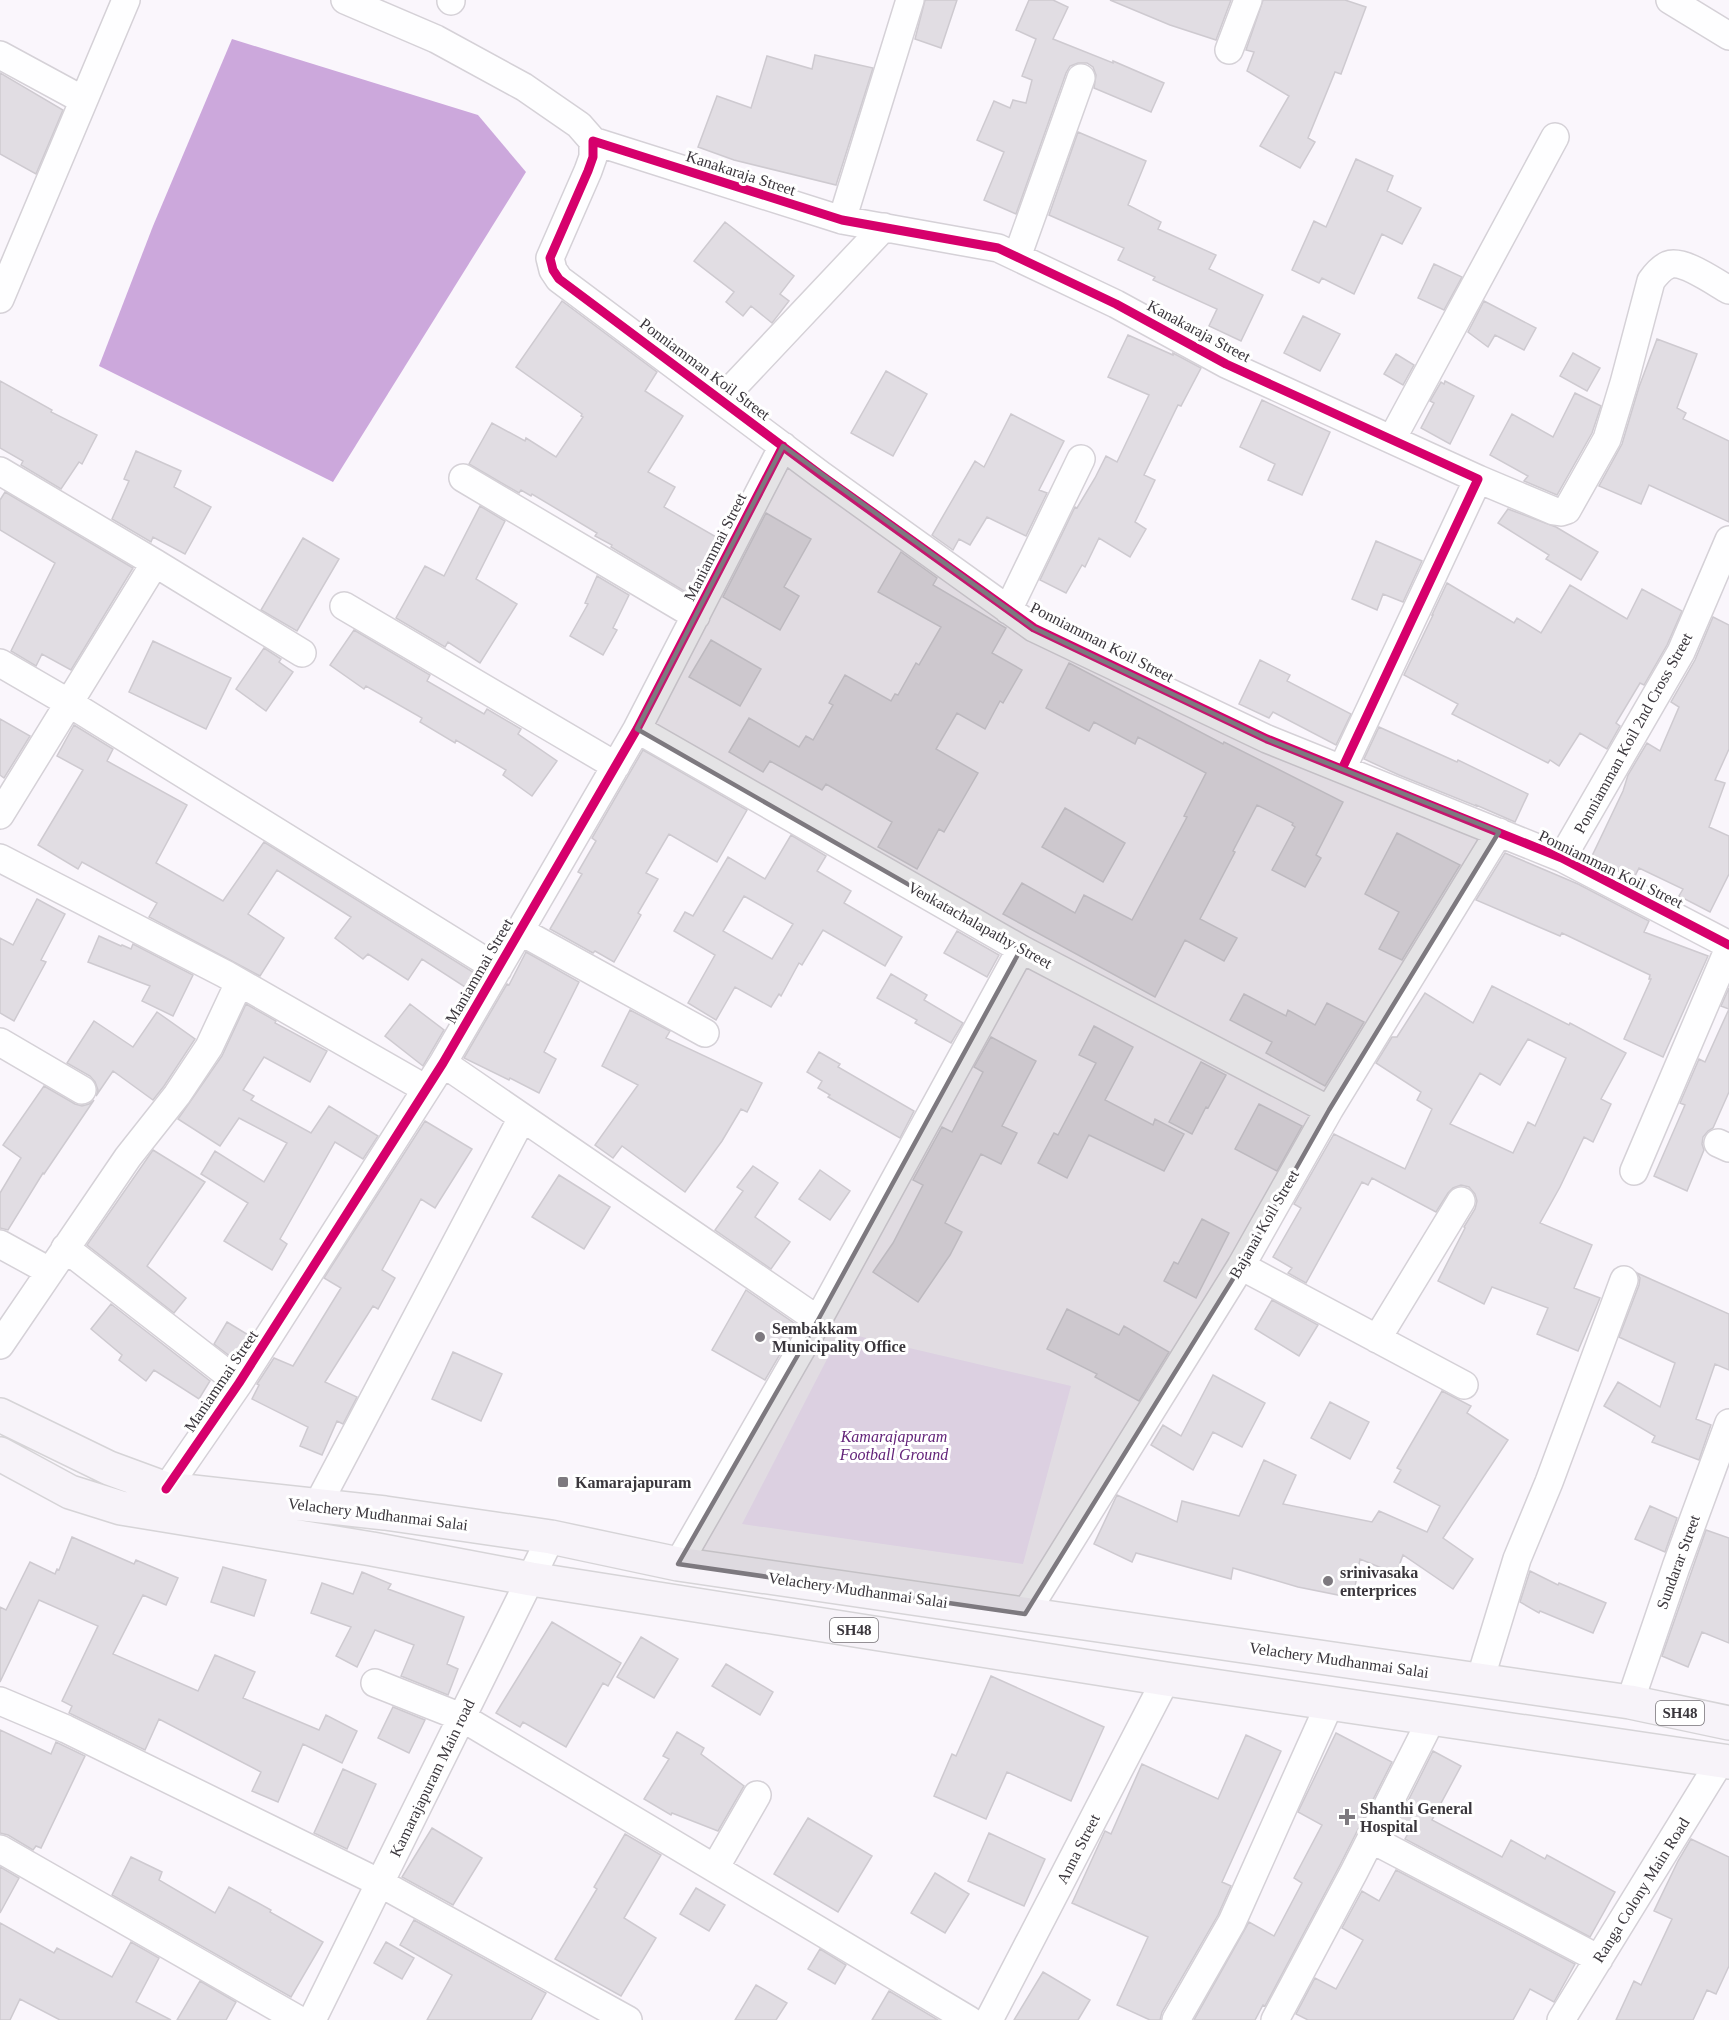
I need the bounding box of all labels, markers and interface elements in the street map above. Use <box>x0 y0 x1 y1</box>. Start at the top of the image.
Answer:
street label: Kanakaraja Street <box>684 147 798 200</box>
street label: Kanakaraja Street <box>1144 297 1254 366</box>
street label: Ponniamman Koil Street <box>637 315 774 424</box>
street label: Maniammai Street <box>680 490 750 604</box>
street label: Ponniamman Koil Street <box>1028 599 1177 686</box>
street label: Ponniamman Koil 2nd Cross Street <box>1571 629 1696 836</box>
street label: Ponniamman Koil Street <box>1536 827 1686 912</box>
street label: Venkatachalapathy Street <box>904 878 1056 973</box>
street label: Maniammai Street <box>442 915 516 1027</box>
street label: Bajanai Koil Street <box>1226 1166 1303 1282</box>
place label: Sembakkam Municipality Office <box>772 1320 906 1356</box>
street label: Maniammai Street <box>181 1327 262 1435</box>
marker: Sembakkam Municipality Office <box>753 1330 767 1344</box>
park label: Kamarajapuram Football Ground <box>839 1428 949 1463</box>
place label: Kamarajapuram <box>575 1474 692 1492</box>
marker: Kamarajapuram <box>556 1475 570 1489</box>
street label: Velachery Mudhanmai Salai <box>287 1495 470 1535</box>
street label: Sundarar Street <box>1653 1512 1703 1611</box>
place label: srinivasaka enterprices <box>1340 1564 1418 1600</box>
street label: Velachery Mudhanmai Salai <box>767 1569 949 1612</box>
marker: srinivasaka enterprices <box>1321 1574 1335 1588</box>
road number: SH48 <box>830 1618 878 1642</box>
street label: Velachery Mudhanmai Salai <box>1248 1639 1430 1682</box>
street label: Kamarajapuram Main road <box>386 1696 479 1860</box>
road number: SH48 <box>1656 1701 1704 1725</box>
place label: Shanthi General Hospital <box>1360 1800 1473 1836</box>
marker: Shanthi General Hospital <box>1338 1808 1356 1826</box>
street label: Anna Street <box>1053 1811 1103 1887</box>
street label: Ranga Colony Main Road <box>1589 1814 1693 1966</box>

